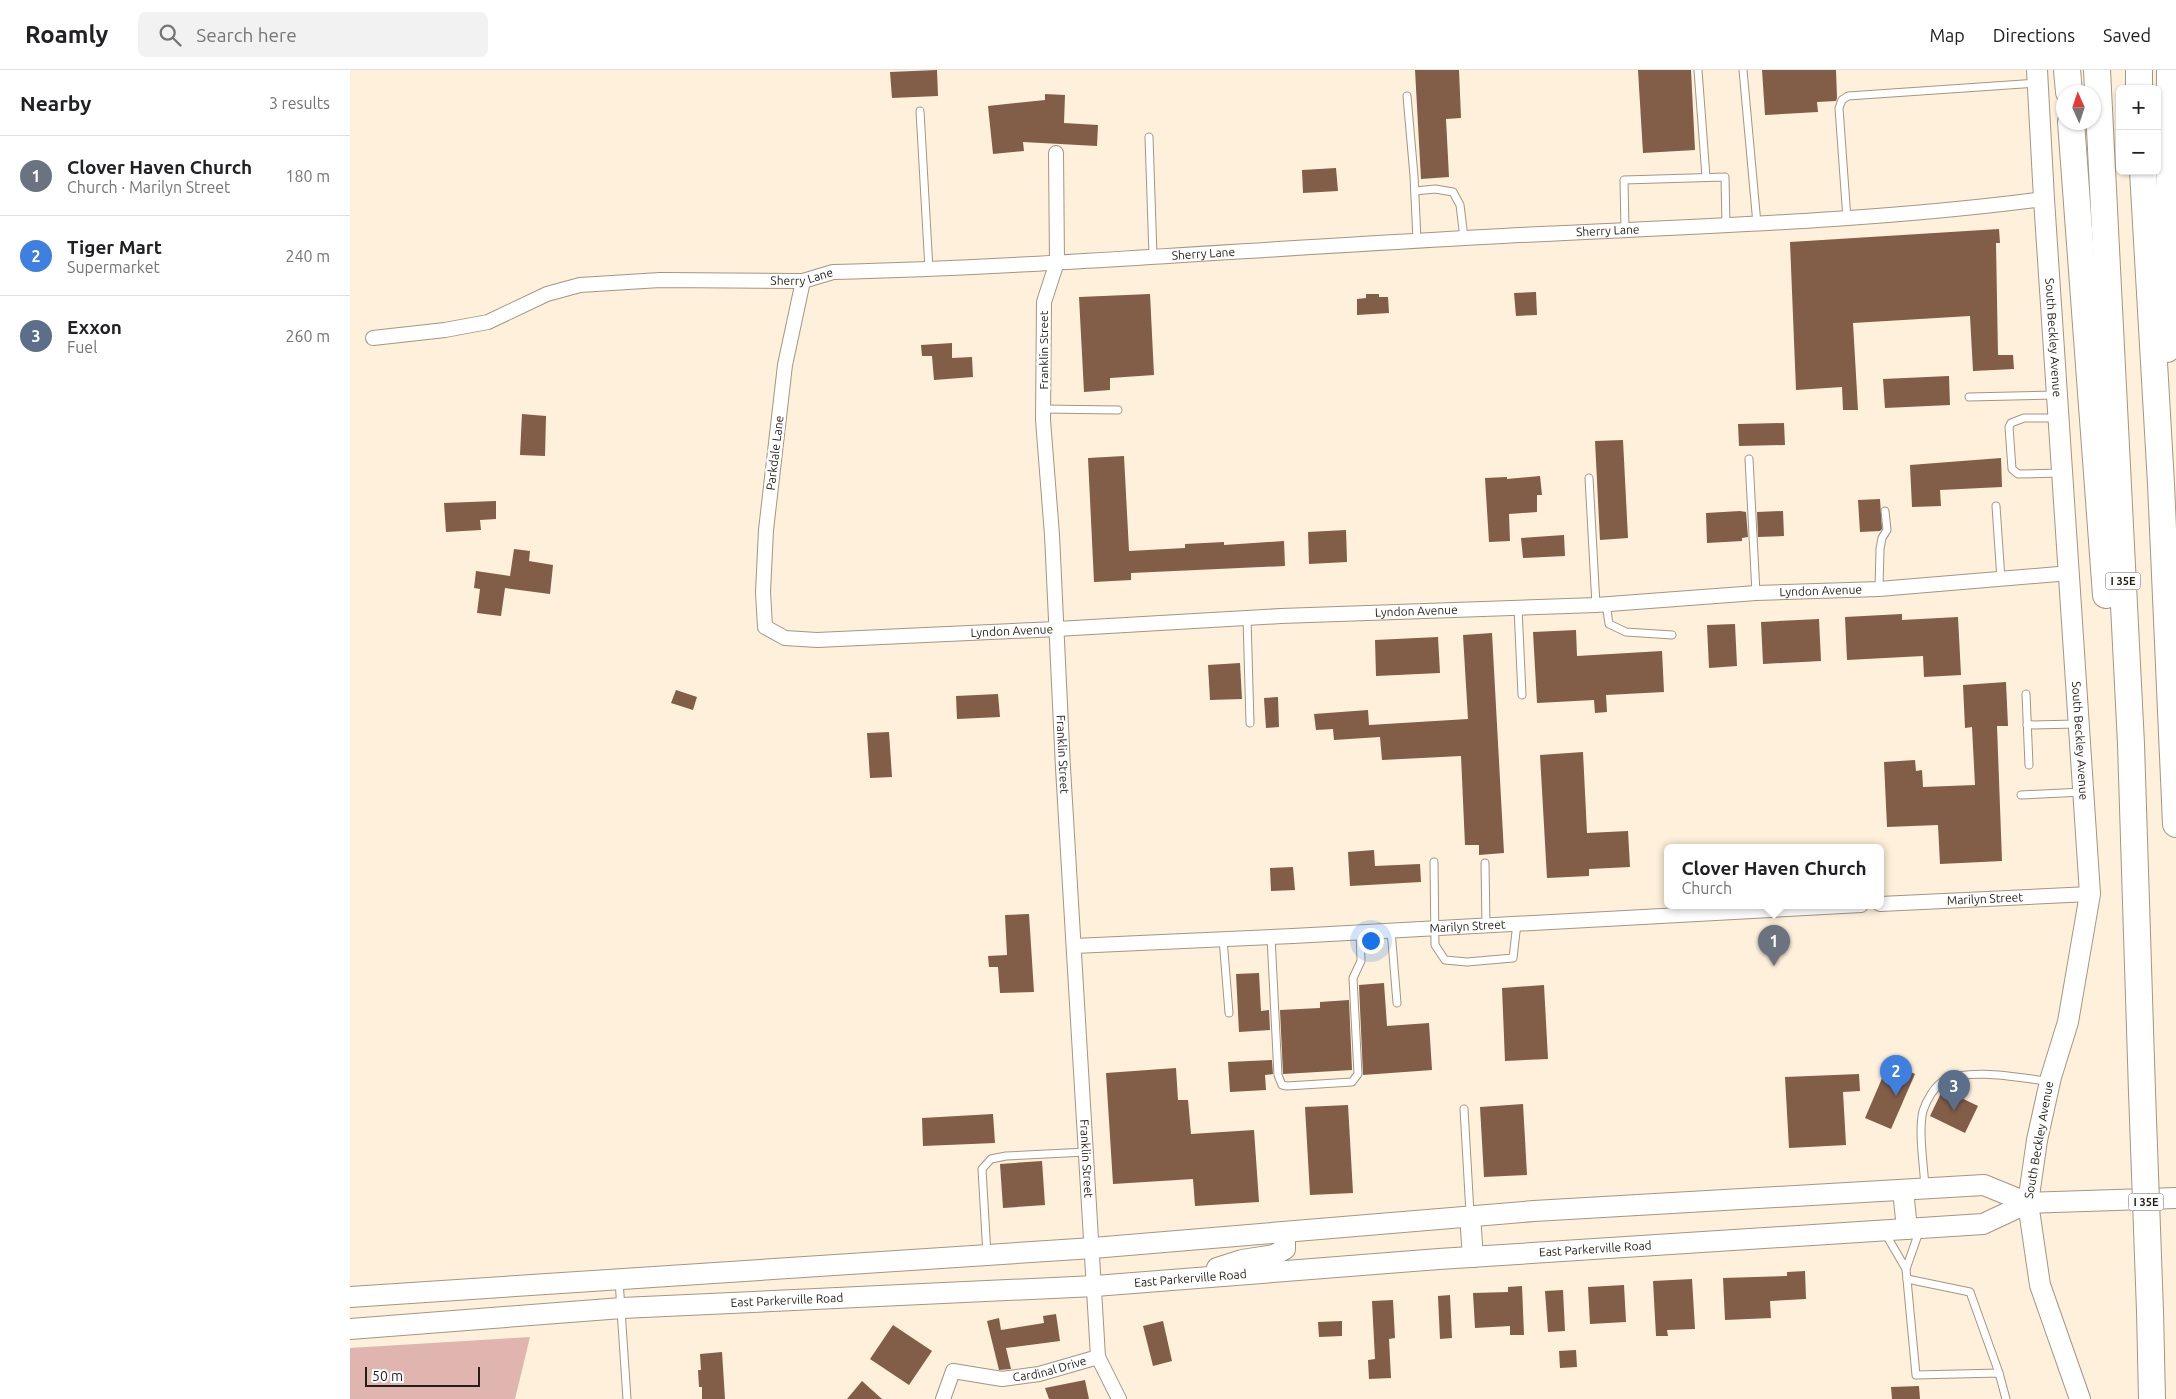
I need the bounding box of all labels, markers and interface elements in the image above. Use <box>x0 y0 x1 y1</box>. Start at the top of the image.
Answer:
search box <box>138 12 488 57</box>
text: Roamly <box>25 21 108 48</box>
icon: search <box>156 21 184 49</box>
text: Search here <box>196 24 297 46</box>
text: Map <box>1929 25 1965 45</box>
text: Directions <box>1993 25 2075 45</box>
text: Saved <box>2103 25 2151 45</box>
north arrow <box>2056 85 2101 130</box>
map controls <box>2116 85 2161 175</box>
button: + <box>2116 85 2161 130</box>
text: Nearby <box>20 91 91 115</box>
text: 3 results <box>269 94 330 112</box>
button: − <box>2116 130 2161 175</box>
text: Clover Haven Church <box>67 156 252 178</box>
text: 1 <box>31 167 41 185</box>
text: 180 m <box>285 167 330 185</box>
text: Church · Marilyn Street <box>67 178 230 196</box>
street label: Sherry Lane <box>1576 222 1640 238</box>
text: Tiger Mart <box>67 236 162 258</box>
street label: Sherry Lane <box>1171 245 1235 262</box>
text: 2 <box>31 247 41 265</box>
text: 240 m <box>285 247 330 265</box>
text: Supermarket <box>67 258 160 276</box>
street label: Sherry Lane <box>770 265 834 287</box>
street label: South Beckley Avenue <box>2043 278 2064 397</box>
street label: Franklin Street <box>1037 310 1050 389</box>
text: Exxon <box>67 316 122 338</box>
text: 3 <box>31 327 41 345</box>
text: 260 m <box>285 327 330 345</box>
text: Fuel <box>67 338 97 356</box>
street label: Parkdale Lane <box>763 415 786 491</box>
road number: I 35E <box>2106 572 2140 590</box>
street label: Lyndon Avenue <box>1779 583 1862 598</box>
street label: Lyndon Avenue <box>1375 603 1458 619</box>
street label: Lyndon Avenue <box>970 622 1053 639</box>
street label: South Beckley Avenue <box>2070 681 2091 801</box>
street label: Franklin Street <box>1054 715 1072 794</box>
popup <box>1664 844 1884 909</box>
text: Clover Haven Church <box>1681 857 1867 879</box>
text: Church <box>1681 879 1732 897</box>
street label: Marilyn Street <box>1947 890 2023 907</box>
street label: Marilyn Street <box>1429 917 1506 935</box>
pin: 1 <box>1758 925 1790 966</box>
your location <box>1358 928 1384 954</box>
pin: 2 <box>1880 1055 1912 1096</box>
pin: 3 <box>1938 1070 1970 1111</box>
street label: South Beckley Avenue <box>2022 1080 2055 1200</box>
street label: Franklin Street <box>1078 1119 1096 1199</box>
road number: I 35E <box>2128 1194 2164 1210</box>
street label: East Parkerville Road <box>1539 1238 1652 1259</box>
street label: East Parkerville Road <box>1134 1267 1247 1289</box>
street label: East Parkerville Road <box>730 1291 844 1309</box>
street label: Cardinal Drive <box>1012 1354 1088 1383</box>
scale bar <box>365 1364 480 1387</box>
text: 50 m <box>372 1368 403 1384</box>

